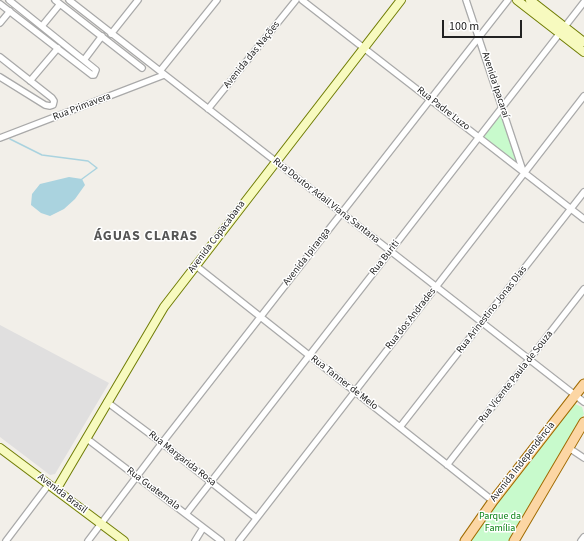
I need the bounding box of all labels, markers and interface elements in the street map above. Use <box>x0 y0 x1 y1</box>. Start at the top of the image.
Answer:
scale bar <box>444 12 524 38</box>
text: 100 m <box>449 18 479 35</box>
street label: Avenida das Nações <box>221 19 283 91</box>
street label: Avenida Ipacaraí <box>479 50 511 120</box>
street label: Rua Padre Luzo <box>414 85 472 133</box>
street label: Rua Primavera <box>51 90 113 124</box>
street label: Rua Doutor Adail Viana Santana <box>270 156 382 246</box>
street label: Avenida Copacabana <box>186 198 248 276</box>
street label: Avenida Ipiranga <box>281 226 333 288</box>
district label: ÁGUAS CLARAS <box>94 229 198 245</box>
street label: Rua Buriti <box>368 238 402 278</box>
street label: Rua Arinestino Jonas Dias <box>454 264 530 356</box>
street label: Rua dos Andrades <box>383 286 439 352</box>
street label: Rua Vicente Paula de Souza <box>476 328 556 426</box>
street label: Rua Tanner de Melo <box>308 353 380 413</box>
street label: Avenida Independência <box>488 420 558 504</box>
street label: Rua Margarida Rosa <box>146 429 218 489</box>
street label: Rua Guatemala <box>124 465 182 513</box>
street label: Avenida Brasil <box>35 472 89 516</box>
park label: Parque da Família <box>479 511 521 534</box>

